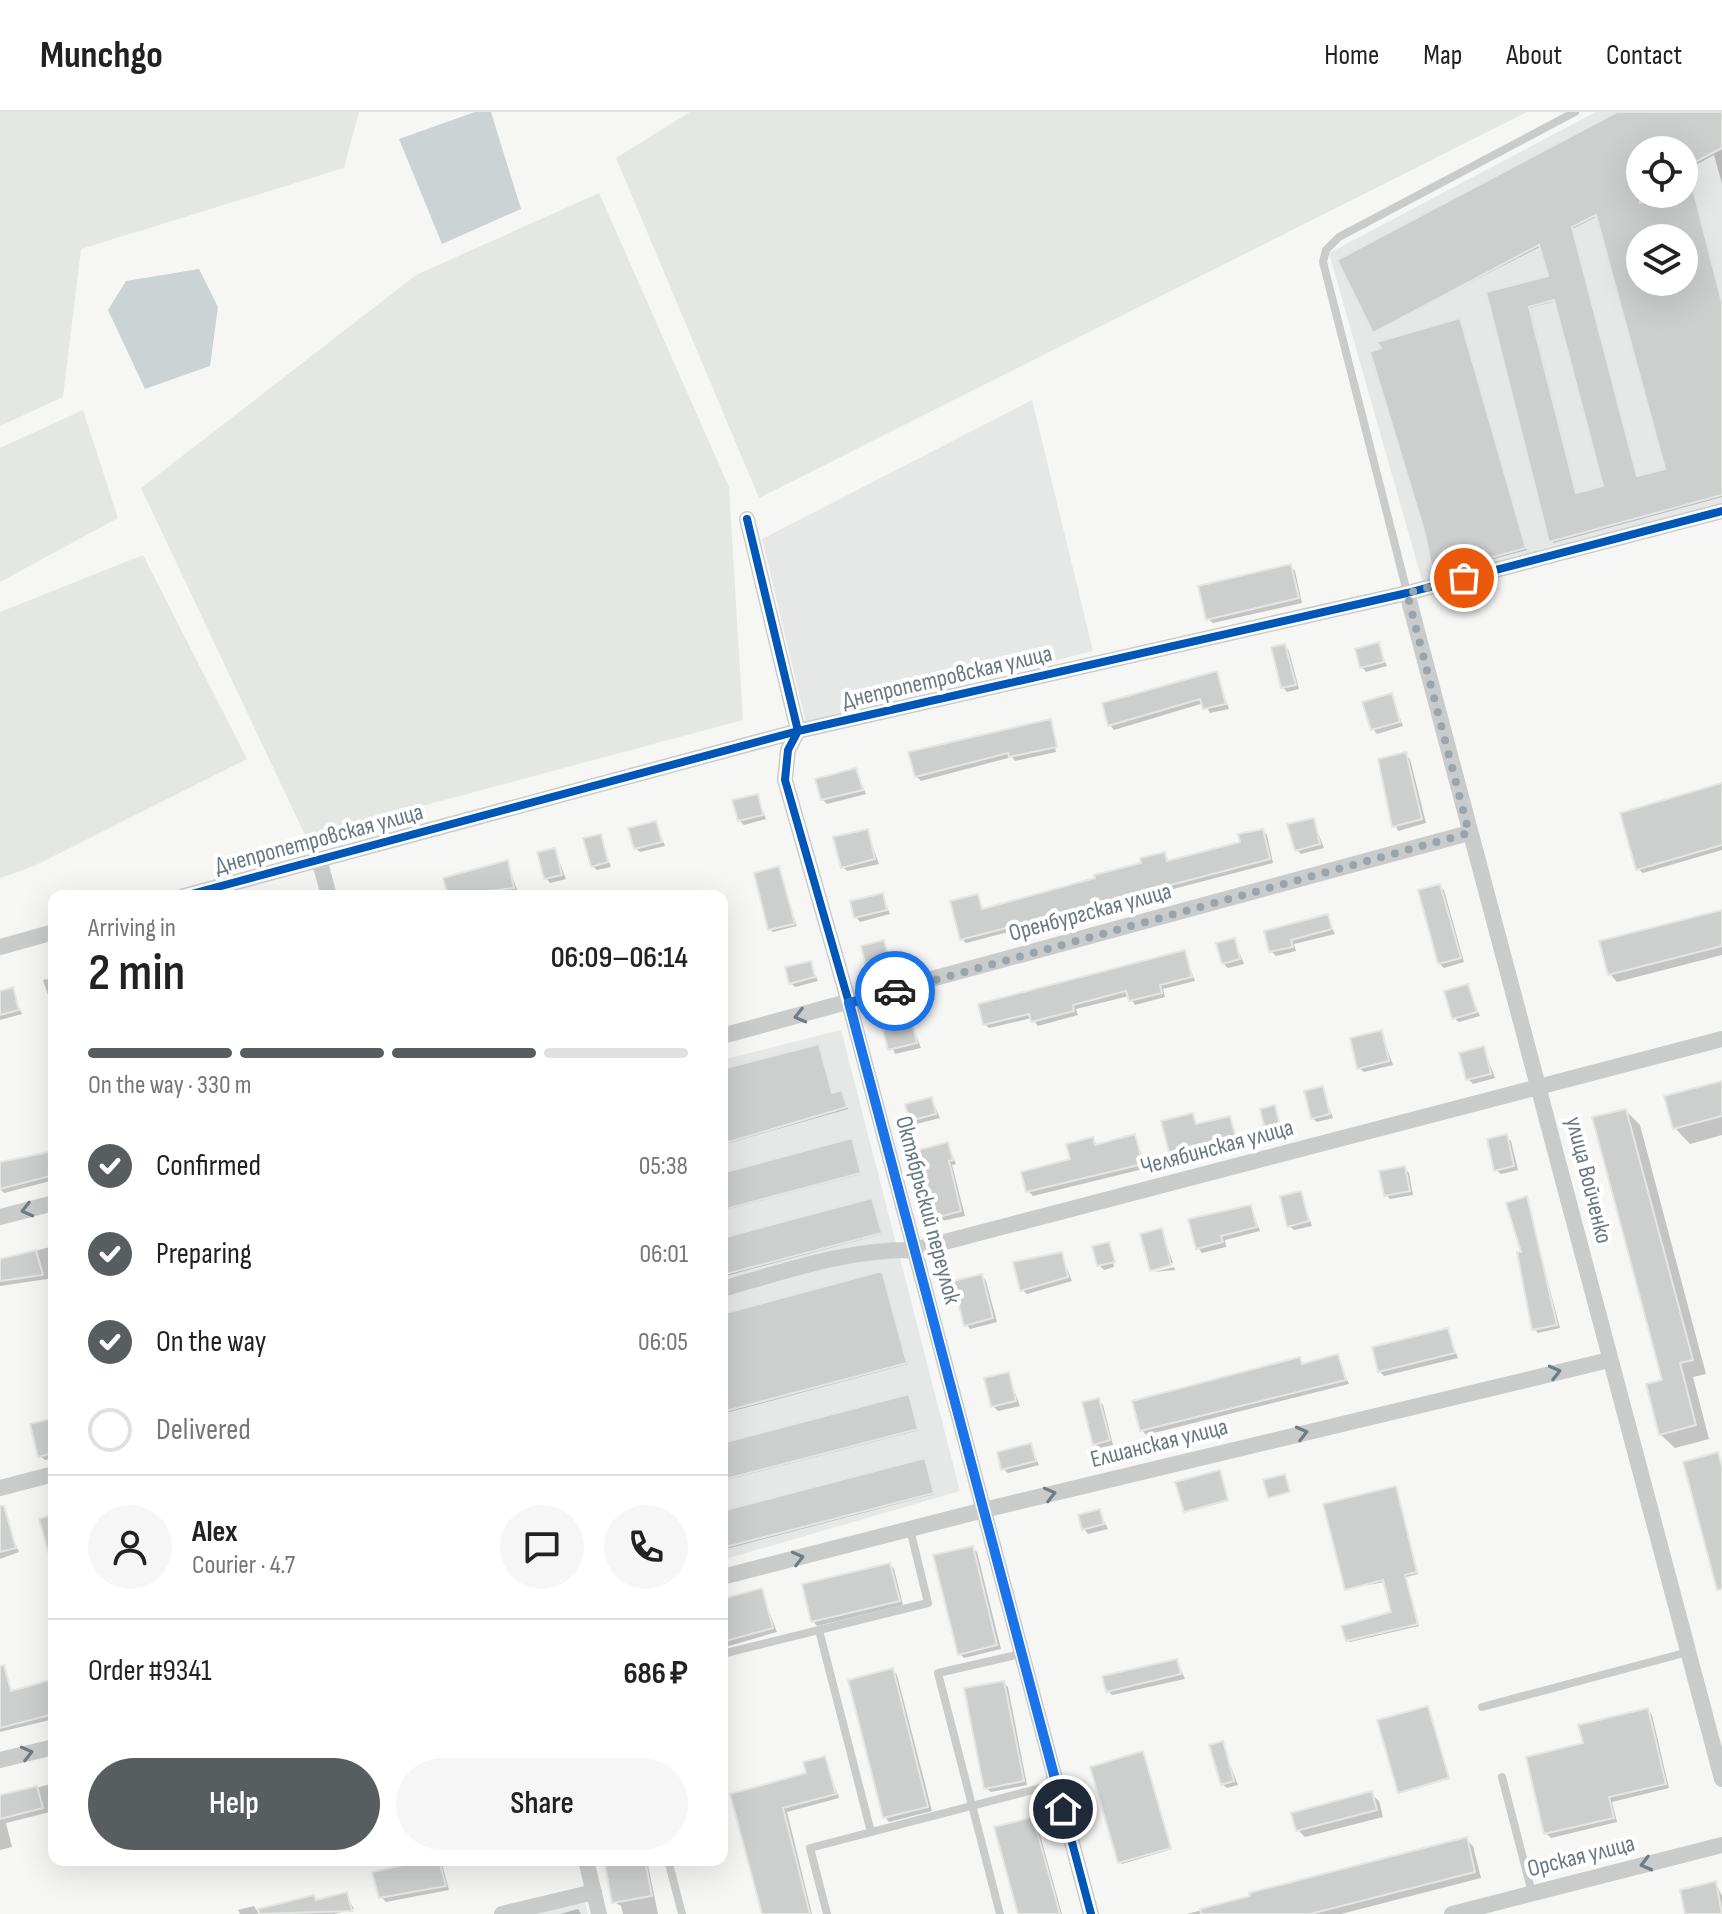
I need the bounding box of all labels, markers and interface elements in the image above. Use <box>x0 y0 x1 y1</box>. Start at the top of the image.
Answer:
text: Munchgo <box>40 33 163 78</box>
text: Home <box>1324 39 1379 72</box>
text: Map <box>1423 39 1462 72</box>
text: About <box>1506 39 1562 72</box>
text: Contact <box>1606 39 1682 72</box>
map controls <box>1626 136 1698 296</box>
button: locate <box>1626 136 1698 208</box>
button: layers <box>1626 224 1698 296</box>
pin <box>1430 544 1498 612</box>
icon: bag <box>1442 556 1486 600</box>
street label: Днепропетровская улица <box>839 639 1055 715</box>
street label: Днепропетровская улица <box>212 797 426 881</box>
street label: Оренбургская улица <box>1006 876 1174 948</box>
text: Arriving in <box>88 913 176 944</box>
text: 06:09–06:14 <box>551 940 688 976</box>
text: 2 min <box>88 942 185 1005</box>
courier <box>855 951 935 1031</box>
icon: car <box>873 969 917 1013</box>
one-way arrow <box>793 1006 807 1023</box>
text: On the way · 330 m <box>88 1070 251 1101</box>
street label: Октябрьский переулок <box>889 1113 967 1308</box>
street label: Челябинская улица <box>1137 1113 1297 1181</box>
street label: улица Войченко <box>1559 1114 1619 1246</box>
icon: check <box>88 1144 132 1188</box>
text: Confirmed <box>156 1148 261 1184</box>
text: 05:38 <box>639 1151 688 1182</box>
one-way arrow <box>21 1201 34 1218</box>
icon: check <box>88 1232 132 1276</box>
text: Preparing <box>156 1236 252 1272</box>
text: 06:01 <box>639 1239 688 1270</box>
icon: check <box>88 1320 132 1364</box>
text: On the way <box>156 1324 266 1360</box>
text: 06:05 <box>638 1327 688 1358</box>
one-way arrow <box>1548 1365 1562 1382</box>
text: Delivered <box>156 1412 251 1448</box>
street label: Елшанская улица <box>1087 1412 1231 1474</box>
one-way arrow <box>1295 1425 1309 1442</box>
one-way arrow <box>1042 1486 1056 1503</box>
button: person <box>88 1505 172 1589</box>
button: chat <box>500 1505 584 1589</box>
button: phone <box>604 1505 688 1589</box>
text: Alex <box>192 1514 238 1550</box>
text: Courier · 4.7 <box>192 1550 295 1581</box>
one-way arrow <box>790 1550 804 1567</box>
text: Order #9341 <box>88 1653 212 1689</box>
text: 686 ₽ <box>623 1656 688 1692</box>
one-way arrow <box>20 1746 33 1763</box>
button: Help <box>88 1758 380 1850</box>
button: Share <box>396 1758 688 1850</box>
pin <box>1029 1775 1097 1843</box>
icon: home <box>1041 1787 1085 1831</box>
street label: Орская улица <box>1524 1829 1638 1883</box>
one-way arrow <box>1640 1855 1654 1872</box>

